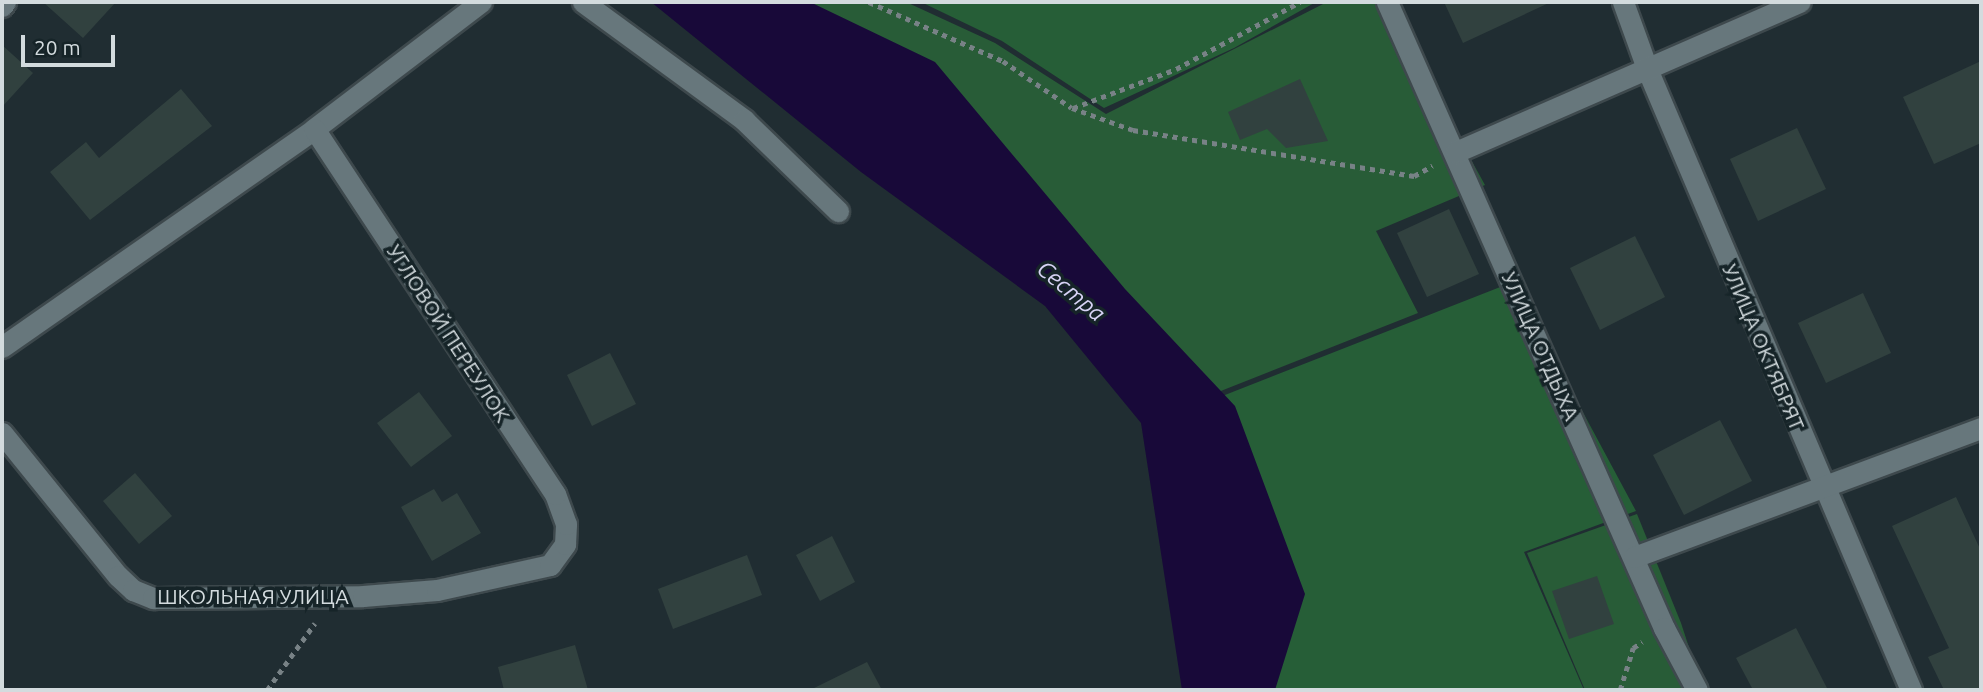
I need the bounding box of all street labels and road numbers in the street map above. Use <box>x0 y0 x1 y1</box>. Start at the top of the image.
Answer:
street label: УГЛОВОЙ ПЕРЕУЛОК <box>382 239 516 427</box>
street label: УЛИЦА ОКТЯБРЯТ <box>1718 260 1810 434</box>
street label: УЛИЦА ОТДЫХА <box>1497 268 1585 424</box>
street label: ШКОЛЬНАЯ УЛИЦА <box>157 583 349 609</box>

